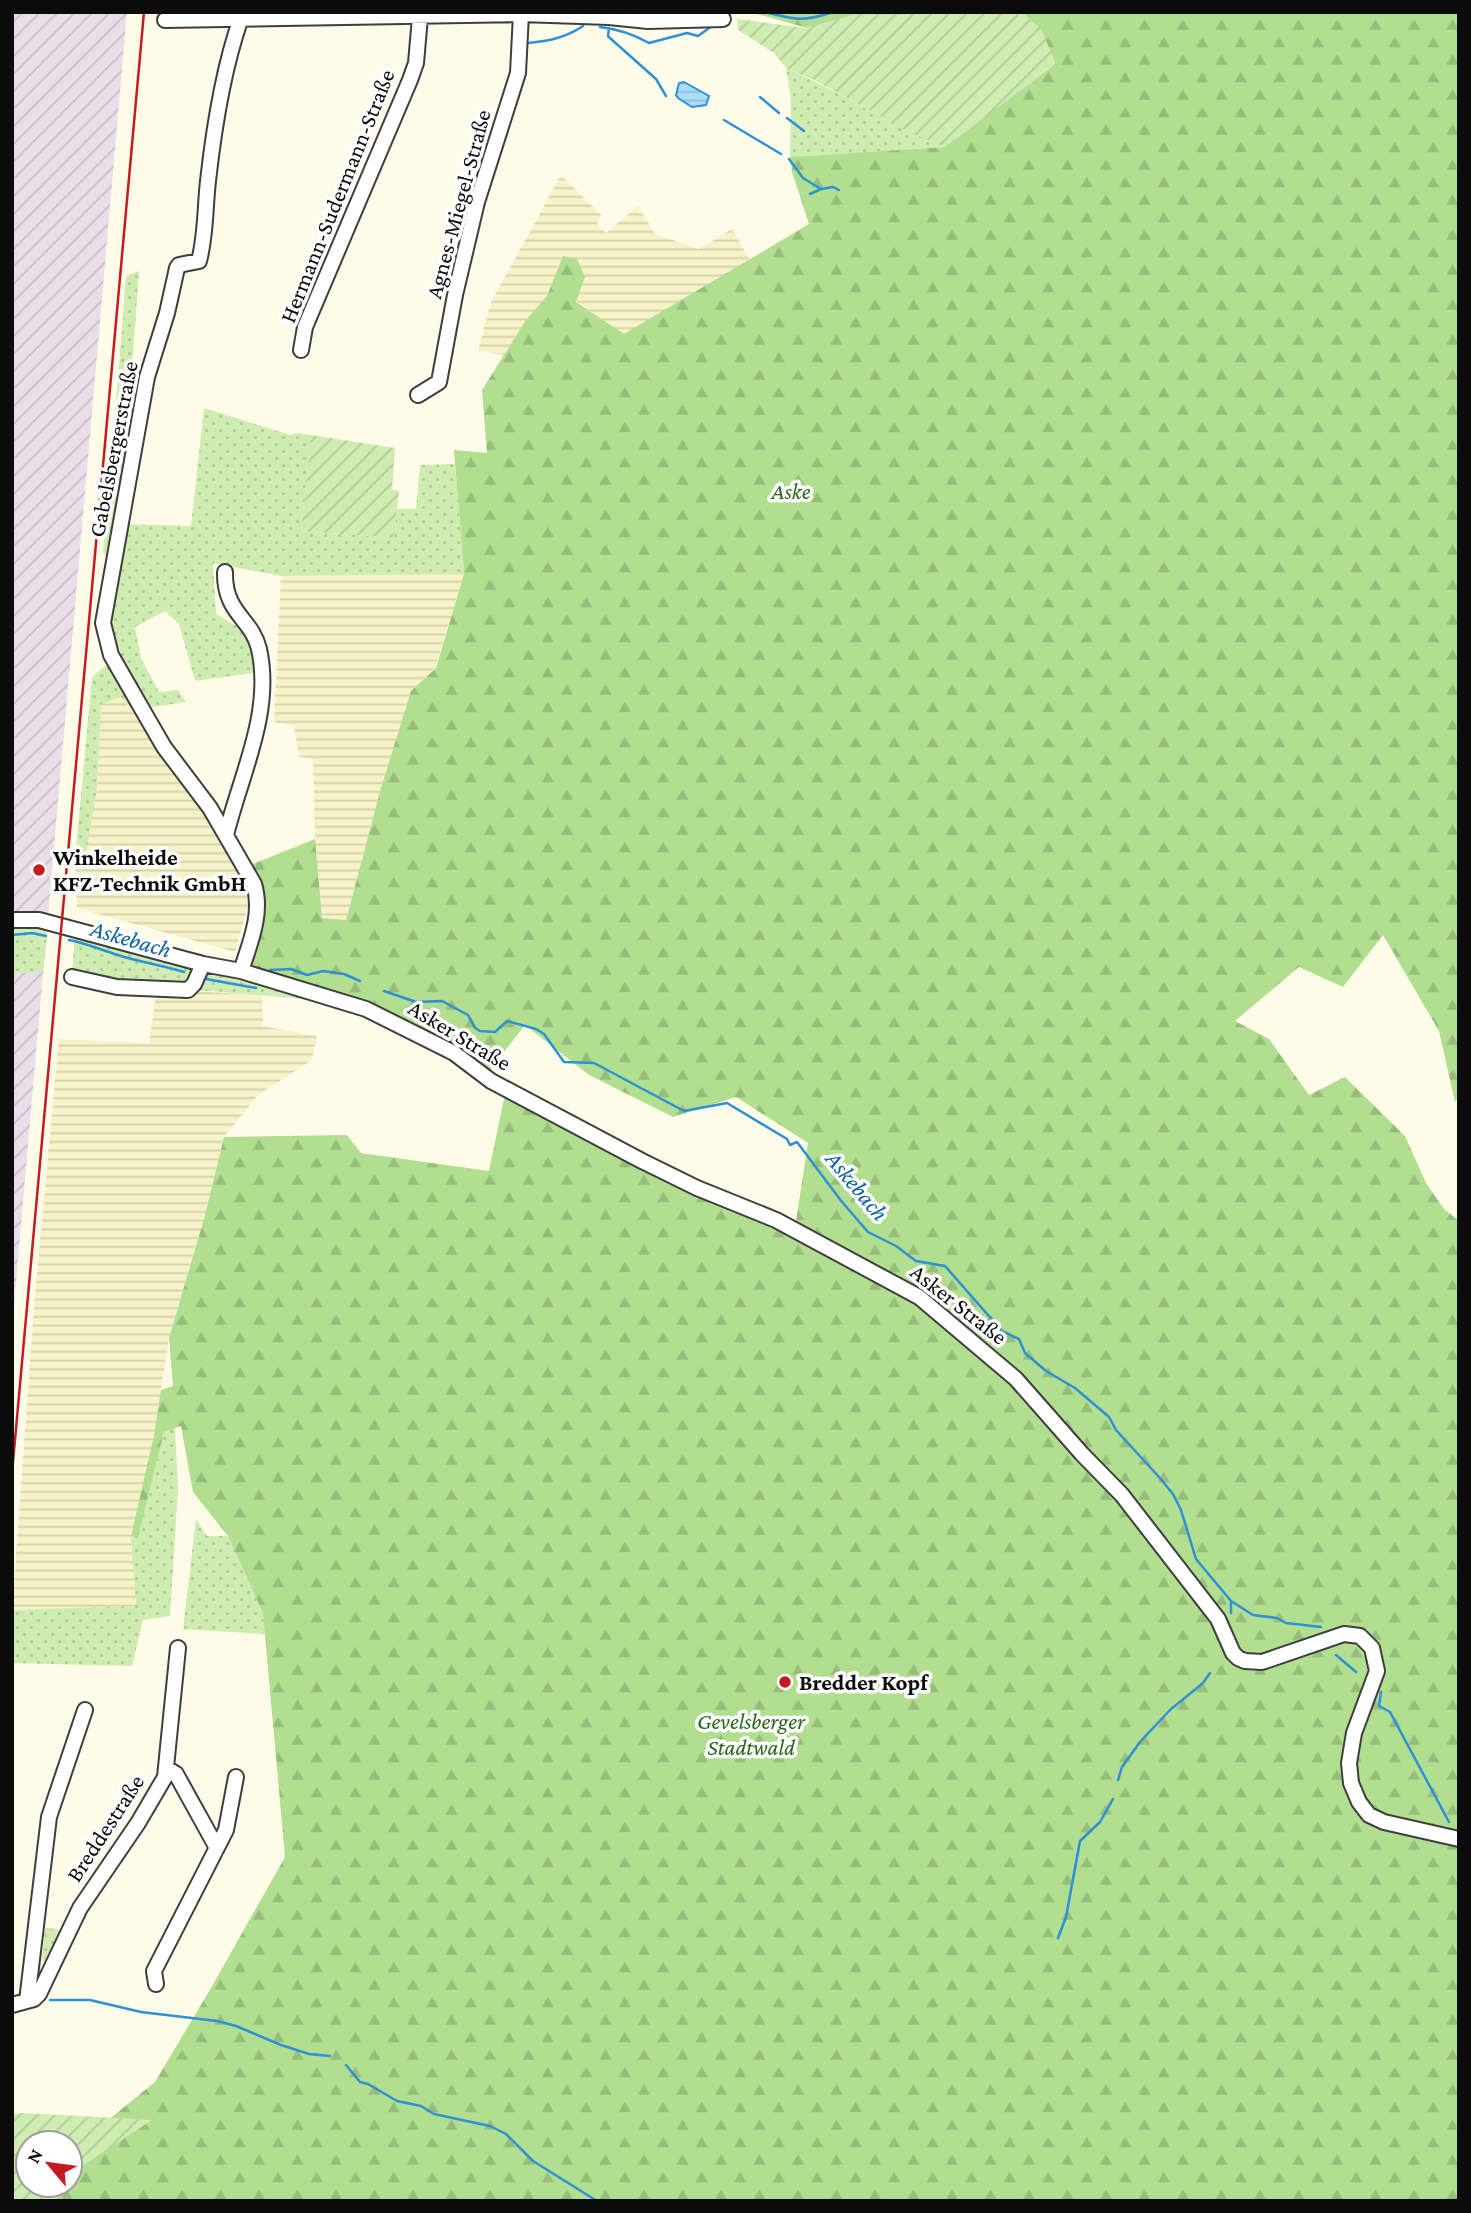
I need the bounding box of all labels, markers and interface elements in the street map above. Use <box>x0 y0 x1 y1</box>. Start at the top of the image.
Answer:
street label: Hermann-Sudermann-Straße <box>274 66 400 326</box>
street label: Agnes-Miegel-Straße <box>420 107 496 301</box>
street label: Gabelsbergerstraße <box>83 359 143 539</box>
park label: Aske <box>771 478 811 504</box>
place label: Winkelheide KFZ-Technik GmbH <box>52 844 246 896</box>
marker: Winkelheide KFZ-Technik GmbH <box>31 862 47 878</box>
water label: Askebach <box>87 914 174 963</box>
street label: Asker Straße <box>404 994 516 1076</box>
water label: Askebach <box>820 1145 894 1226</box>
street label: Asker Straße <box>906 1258 1012 1350</box>
place label: Bredder Kopf <box>799 1669 929 1695</box>
marker: Bredder Kopf <box>777 1674 793 1690</box>
park label: Gevelsberger Stadtwald <box>697 1708 806 1760</box>
street label: Breddestraße <box>61 1769 149 1887</box>
north arrow <box>14 2129 84 2199</box>
text: N <box>22 2145 47 2167</box>

